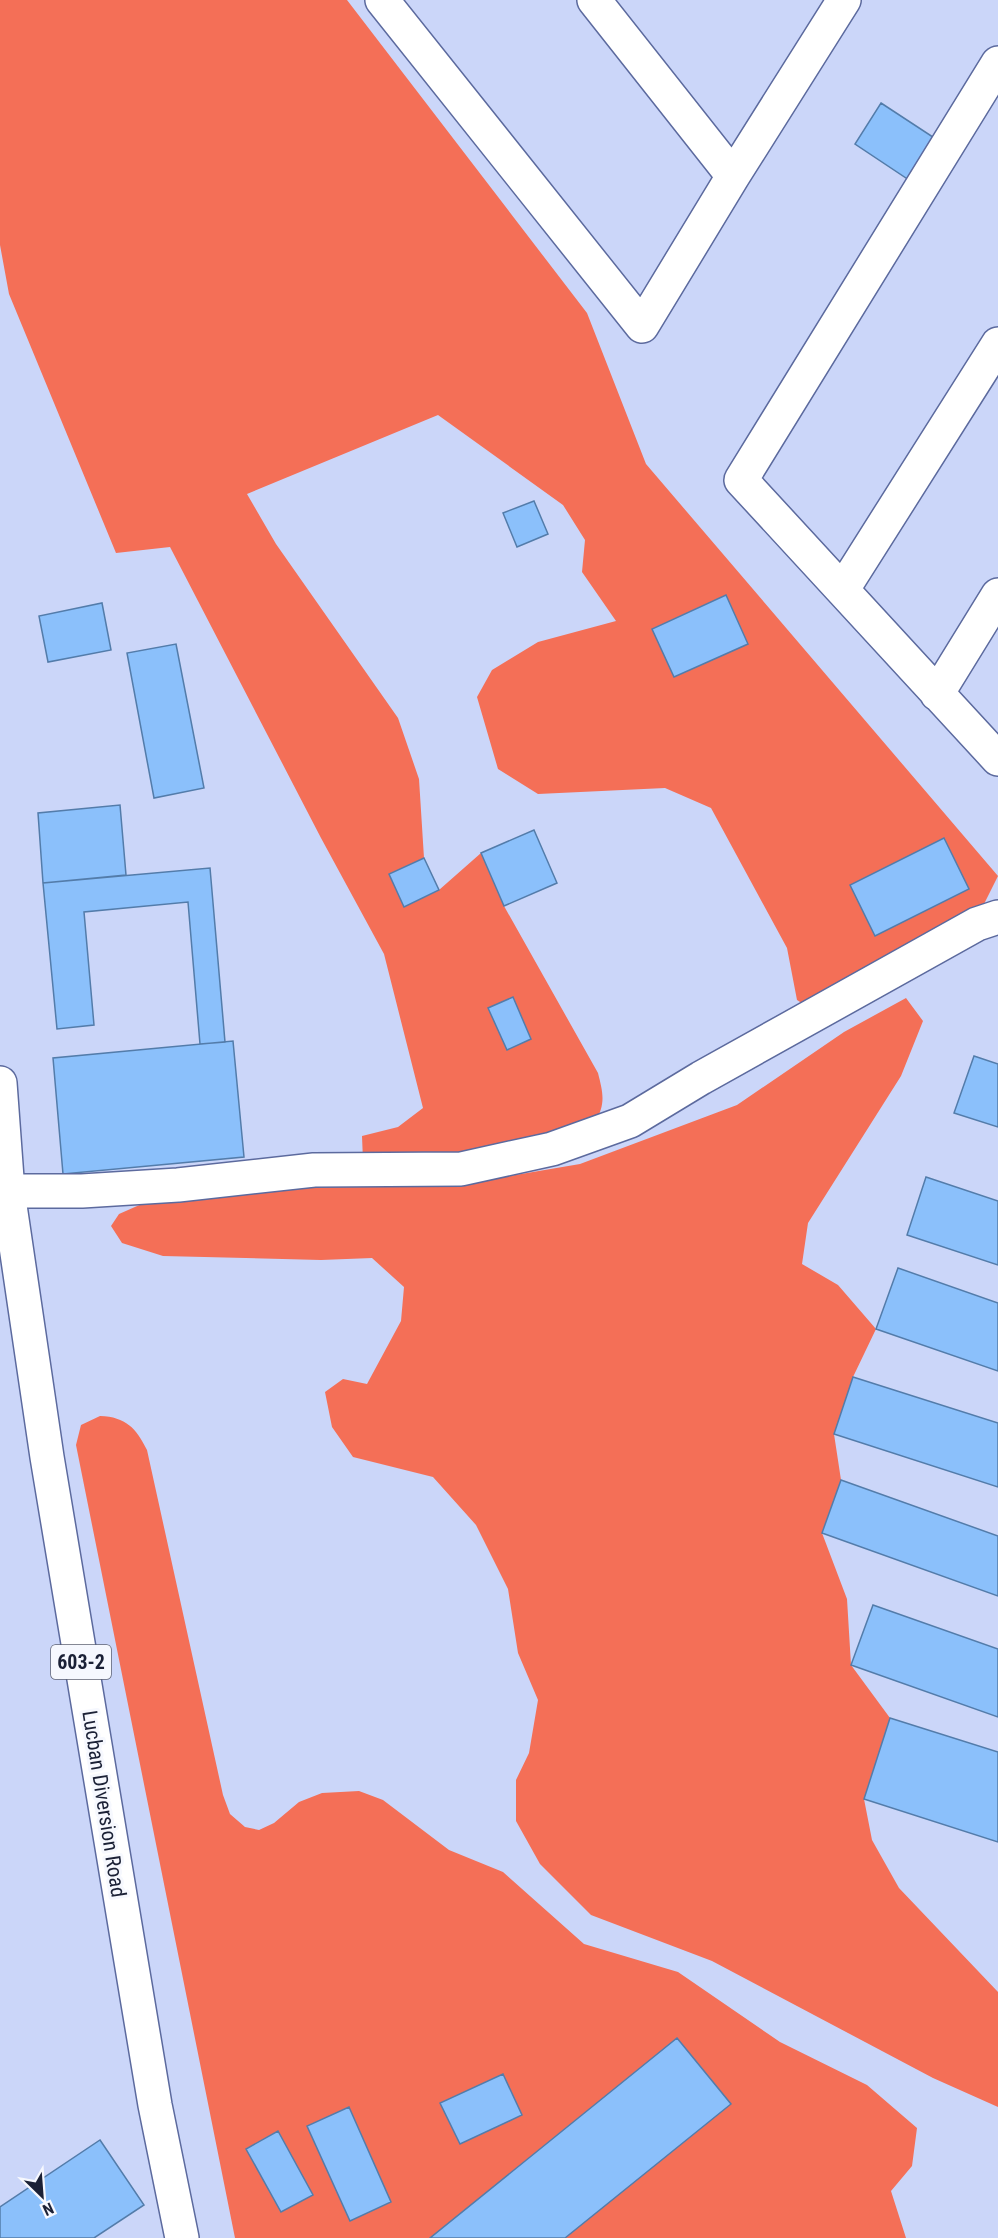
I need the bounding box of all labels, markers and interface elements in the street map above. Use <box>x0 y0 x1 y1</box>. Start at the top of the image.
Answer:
road number: 603-2 <box>51 1645 111 1679</box>
street label: Lucban Diversion Road <box>77 1709 131 1899</box>
north arrow <box>12 2166 72 2226</box>
text: N <box>40 2198 57 2220</box>

